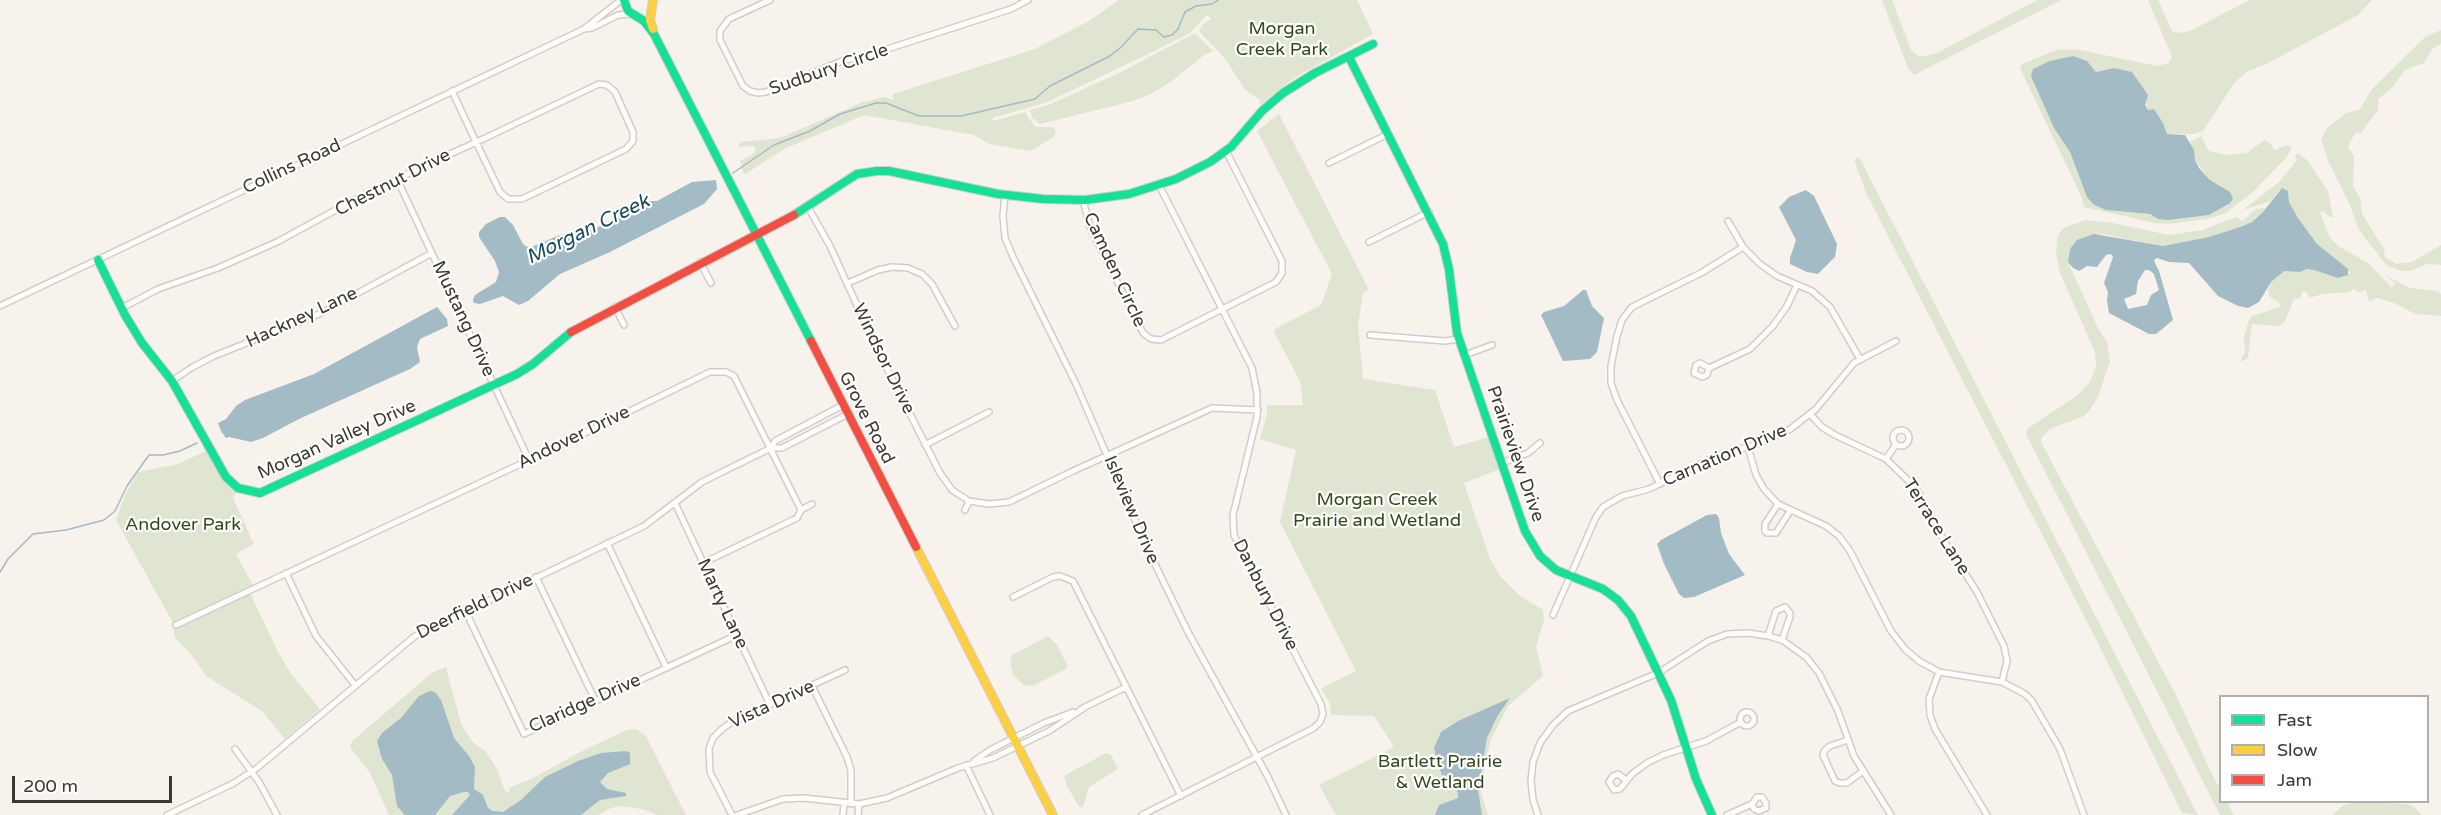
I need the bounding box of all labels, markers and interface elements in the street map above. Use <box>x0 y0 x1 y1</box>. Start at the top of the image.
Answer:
park label: Morgan Creek Park <box>1236 18 1328 60</box>
street label: Sudbury Circle <box>767 39 891 101</box>
street label: Collins Road <box>239 135 345 199</box>
street label: Chestnut Drive <box>332 145 454 221</box>
water label: Morgan Creek <box>522 190 654 270</box>
street label: Camden Circle <box>1078 209 1150 331</box>
street label: Mustang Drive <box>427 258 499 380</box>
street label: Hackney Lane <box>243 283 361 353</box>
street label: Windsor Drive <box>847 300 919 418</box>
street label: Grove Road <box>834 368 898 468</box>
street label: Prairieview Drive <box>1482 383 1548 525</box>
street label: Morgan Valley Drive <box>254 395 420 485</box>
street label: Andover Drive <box>514 402 634 474</box>
street label: Carnation Drive <box>1660 420 1790 492</box>
street label: Isleview Drive <box>1098 453 1164 567</box>
street label: Terrace Lane <box>1898 475 1974 579</box>
park label: Morgan Creek Prairie and Wetland <box>1293 489 1461 532</box>
park label: Andover Park <box>125 514 241 536</box>
street label: Danbury Drive <box>1228 536 1302 654</box>
street label: Marty Lane <box>692 555 752 653</box>
street label: Deerfield Drive <box>413 569 537 645</box>
street label: Claridge Drive <box>526 670 644 738</box>
street label: Vista Drive <box>726 676 818 734</box>
legend <box>2219 695 2429 803</box>
text: Fast <box>2277 709 2312 731</box>
text: Slow <box>2277 739 2318 761</box>
park label: Bartlett Prairie & Wetland <box>1378 751 1502 794</box>
scale bar <box>15 764 176 802</box>
text: Jam <box>2277 769 2312 791</box>
text: 200 m <box>23 775 78 797</box>

